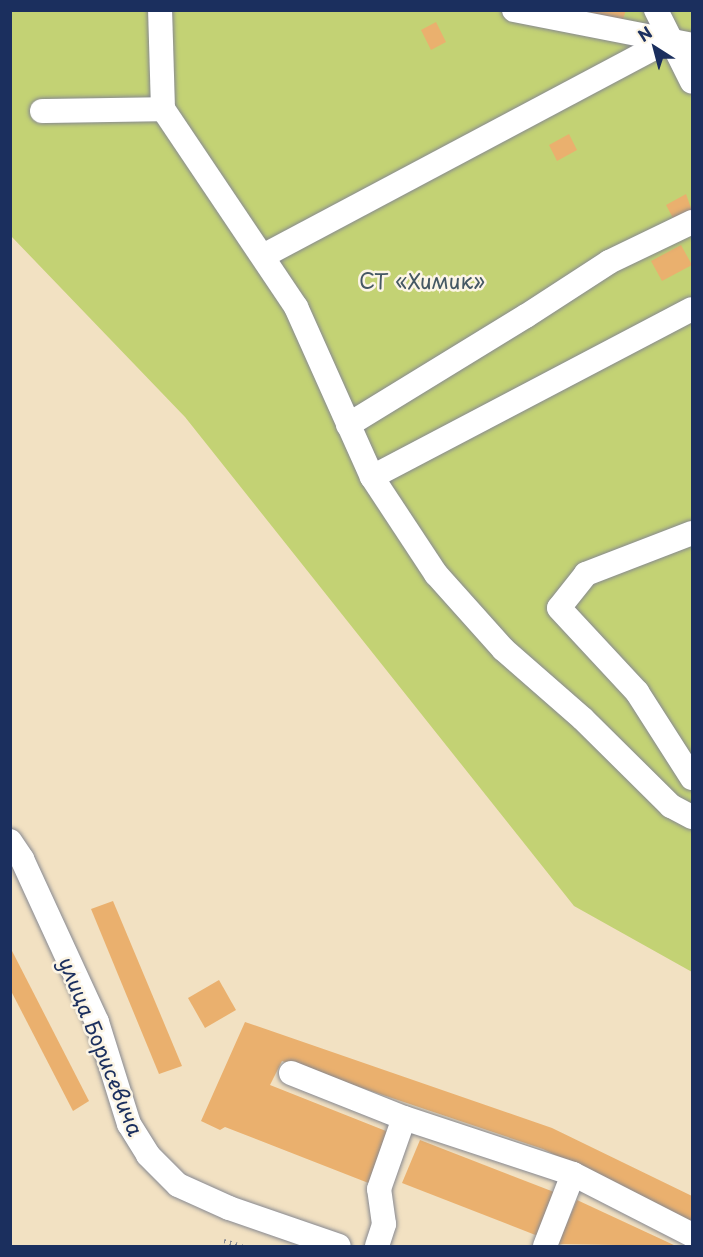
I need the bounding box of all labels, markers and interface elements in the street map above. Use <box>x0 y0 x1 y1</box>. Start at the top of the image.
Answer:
north arrow <box>625 18 685 78</box>
text: N <box>632 20 657 47</box>
park label: СТ «Химик» <box>359 267 485 293</box>
street label: улица Борисевича <box>54 952 150 1140</box>

